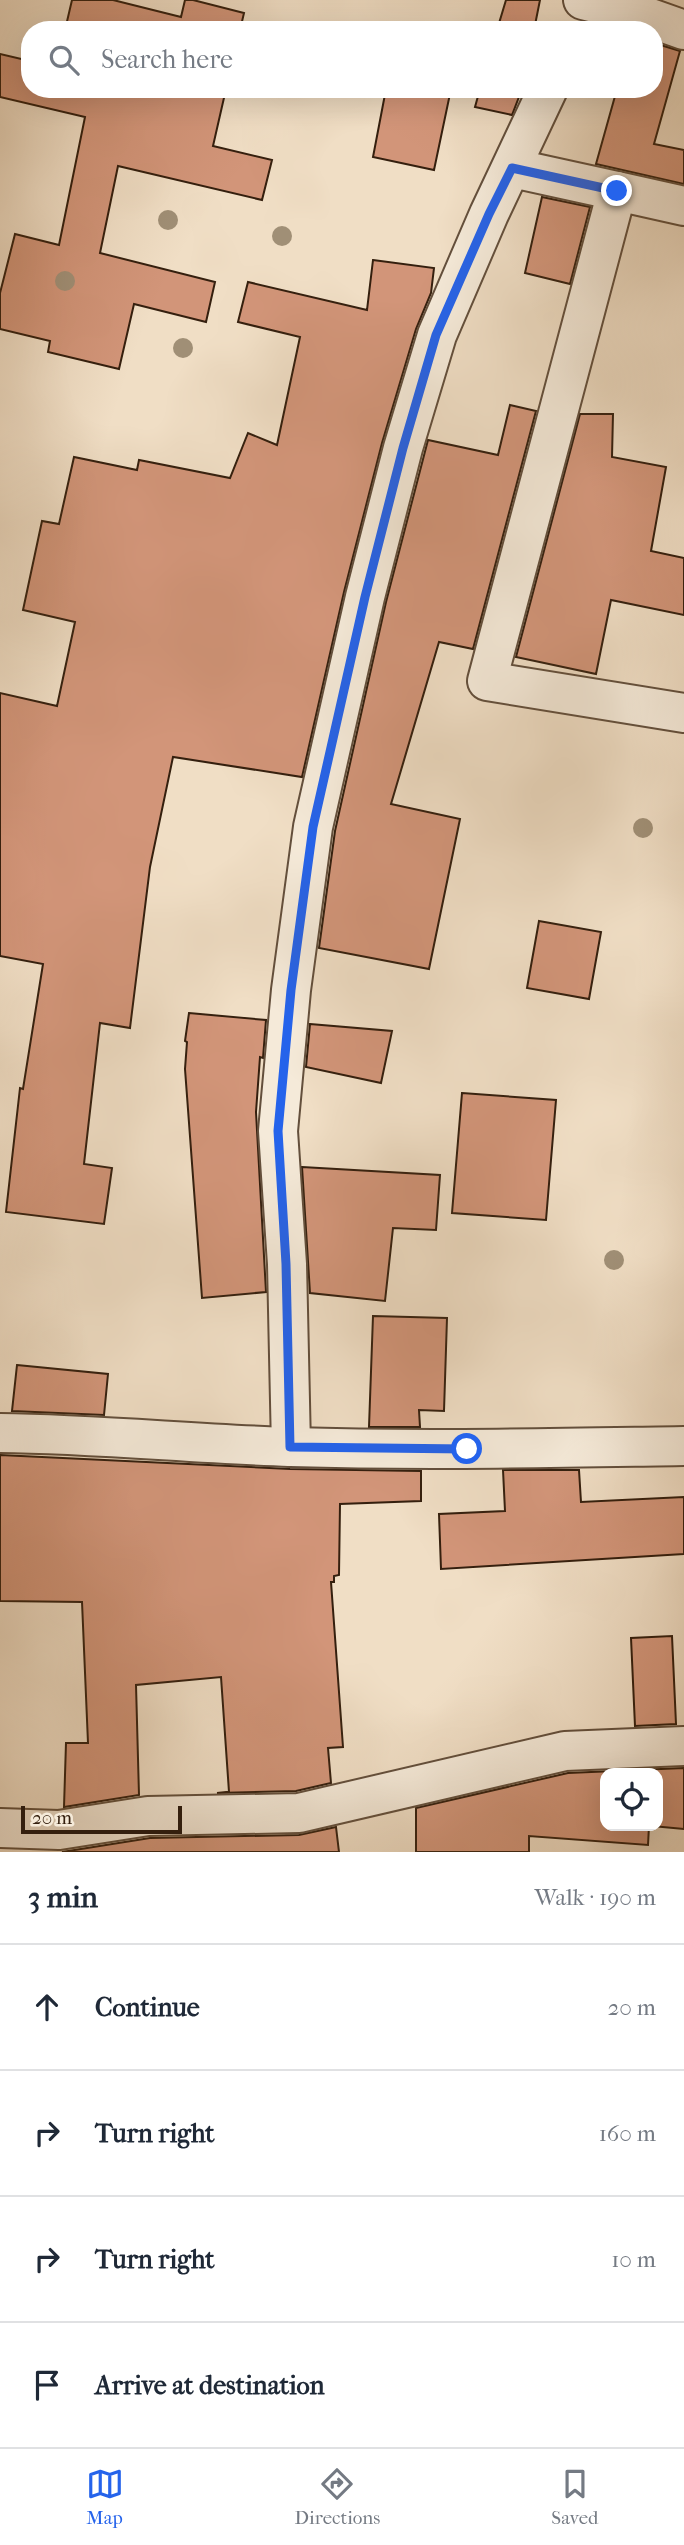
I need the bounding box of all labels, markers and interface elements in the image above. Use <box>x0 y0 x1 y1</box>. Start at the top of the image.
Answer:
search box <box>21 21 663 98</box>
icon: search <box>45 41 83 79</box>
text: Search here <box>101 44 233 75</box>
route end <box>601 175 632 206</box>
route start <box>451 1433 482 1464</box>
map controls <box>600 1768 663 1831</box>
button: locate <box>600 1768 663 1831</box>
scale bar <box>21 1803 182 1835</box>
text: 20 m <box>32 1807 72 1829</box>
text: 3 min <box>28 1880 98 1915</box>
text: Walk · 190 m <box>535 1884 656 1911</box>
icon: ahead <box>28 1988 66 2026</box>
text: Continue <box>95 1992 200 2023</box>
text: 20 m <box>607 1994 656 2021</box>
icon: right <box>28 2114 66 2152</box>
text: Turn right <box>95 2118 215 2149</box>
text: 160 m <box>599 2120 656 2147</box>
icon: right <box>28 2240 66 2278</box>
text: Turn right <box>95 2244 215 2275</box>
text: 10 m <box>611 2246 656 2273</box>
icon: arrive <box>28 2366 66 2404</box>
text: Arrive at destination <box>95 2370 325 2401</box>
tab: Map <box>86 2465 124 2529</box>
tab: Directions <box>295 2465 380 2529</box>
tab: Saved <box>551 2465 598 2529</box>

